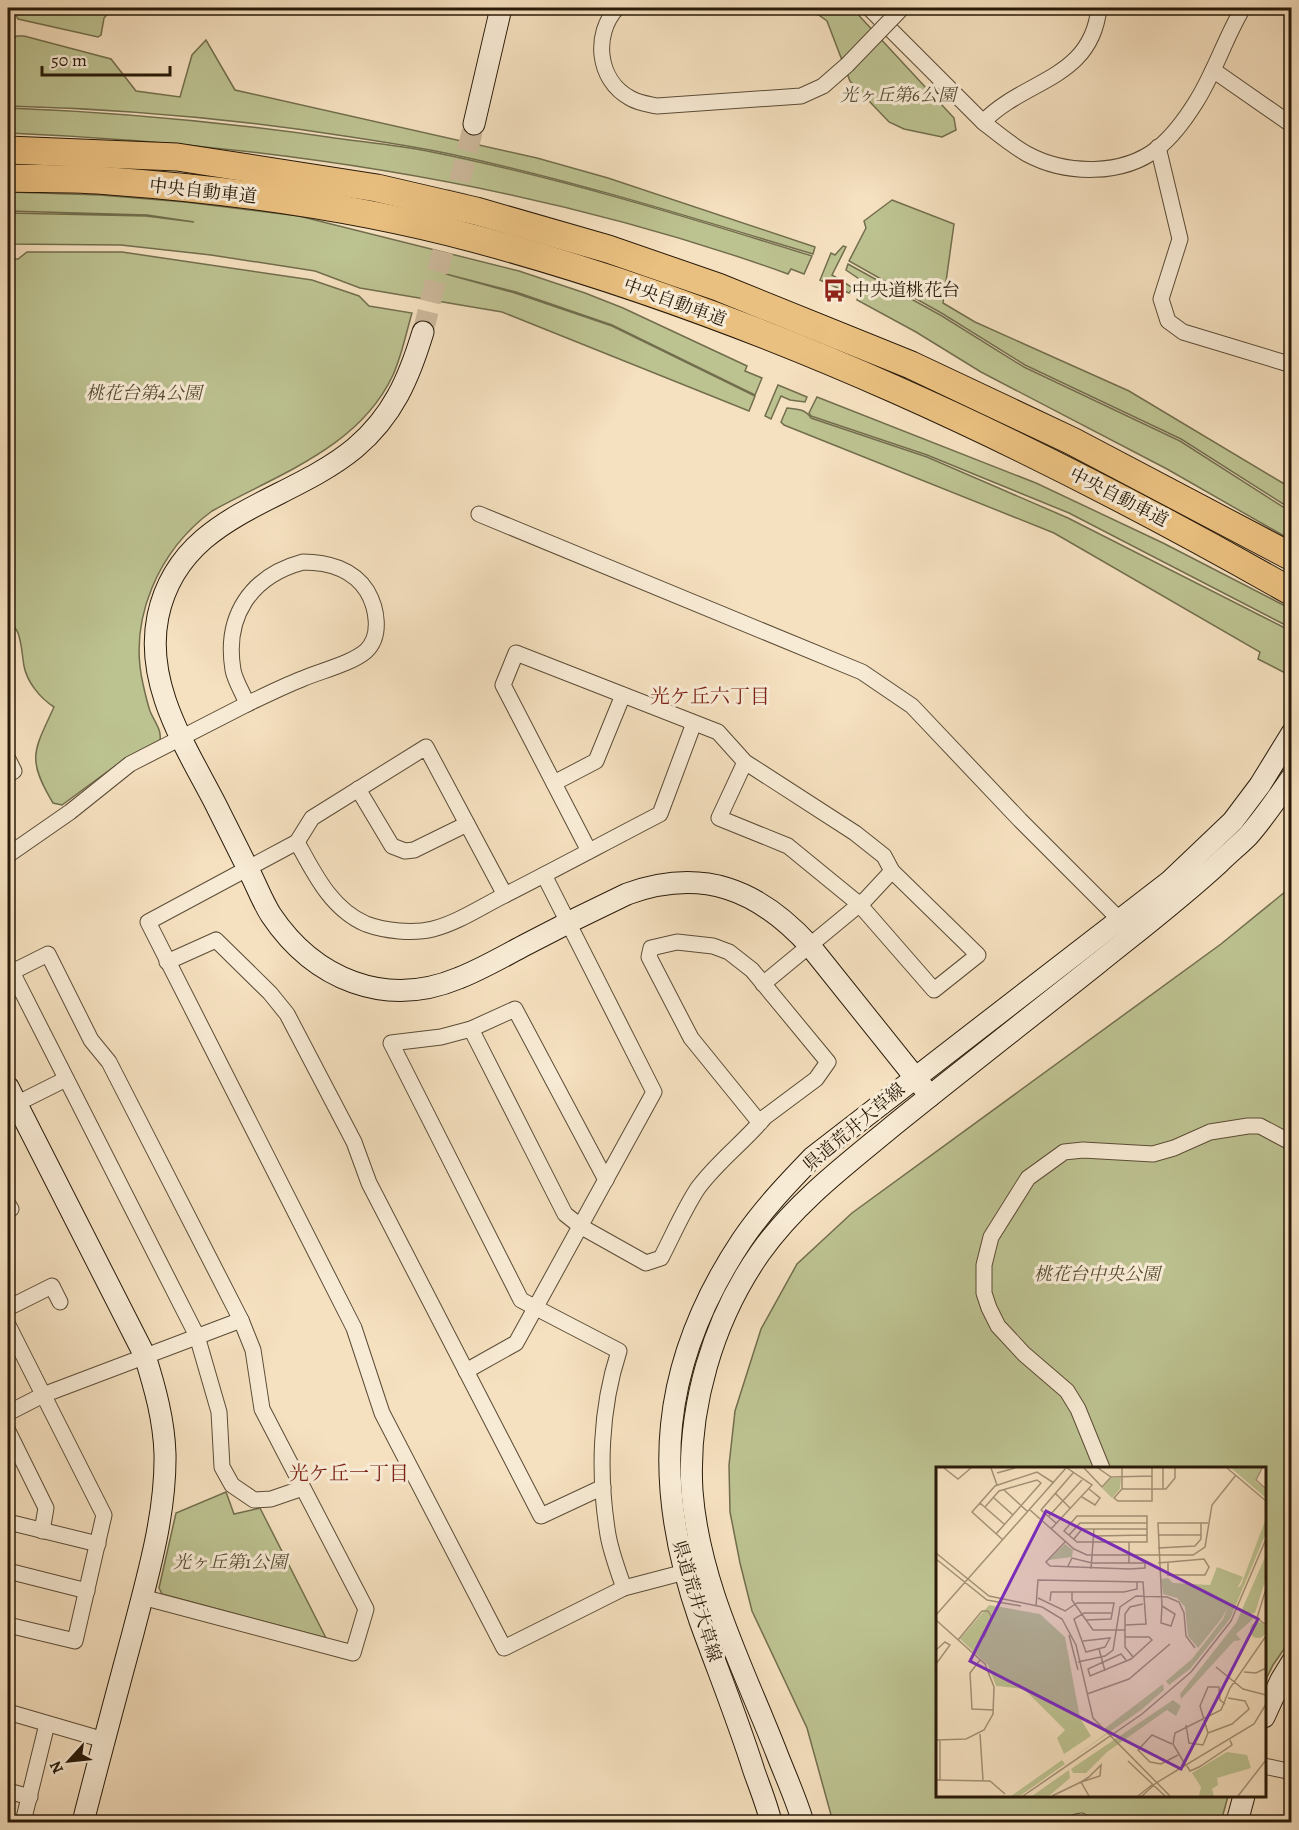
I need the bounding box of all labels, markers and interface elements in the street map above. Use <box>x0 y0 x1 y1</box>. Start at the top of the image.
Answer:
scale bar <box>42 39 170 77</box>
text: 50 m <box>51 48 87 72</box>
park label: 光ヶ丘第6公園 <box>840 83 959 107</box>
street label: 中央自動車道 <box>148 173 258 209</box>
street label: 中央自動車道 <box>620 272 730 332</box>
bus stop icon: 中央道桃花台 <box>821 277 847 303</box>
place label: 中央道桃花台 <box>852 278 960 302</box>
park label: 桃花台第4公園 <box>86 381 205 405</box>
street label: 中央自動車道 <box>1065 462 1173 532</box>
district label: 光ケ丘六丁目 <box>650 683 770 710</box>
street label: 県道荒井大草線 <box>798 1077 910 1177</box>
park label: 桃花台中央公園 <box>1034 1262 1163 1286</box>
district label: 光ケ丘一丁目 <box>289 1460 409 1487</box>
inset map <box>936 1467 1266 1797</box>
street label: 県道荒井大草線 <box>667 1537 727 1665</box>
park label: 光ヶ丘第1公園 <box>173 1550 290 1574</box>
north arrow <box>39 1731 99 1791</box>
text: N <box>44 1757 69 1778</box>

